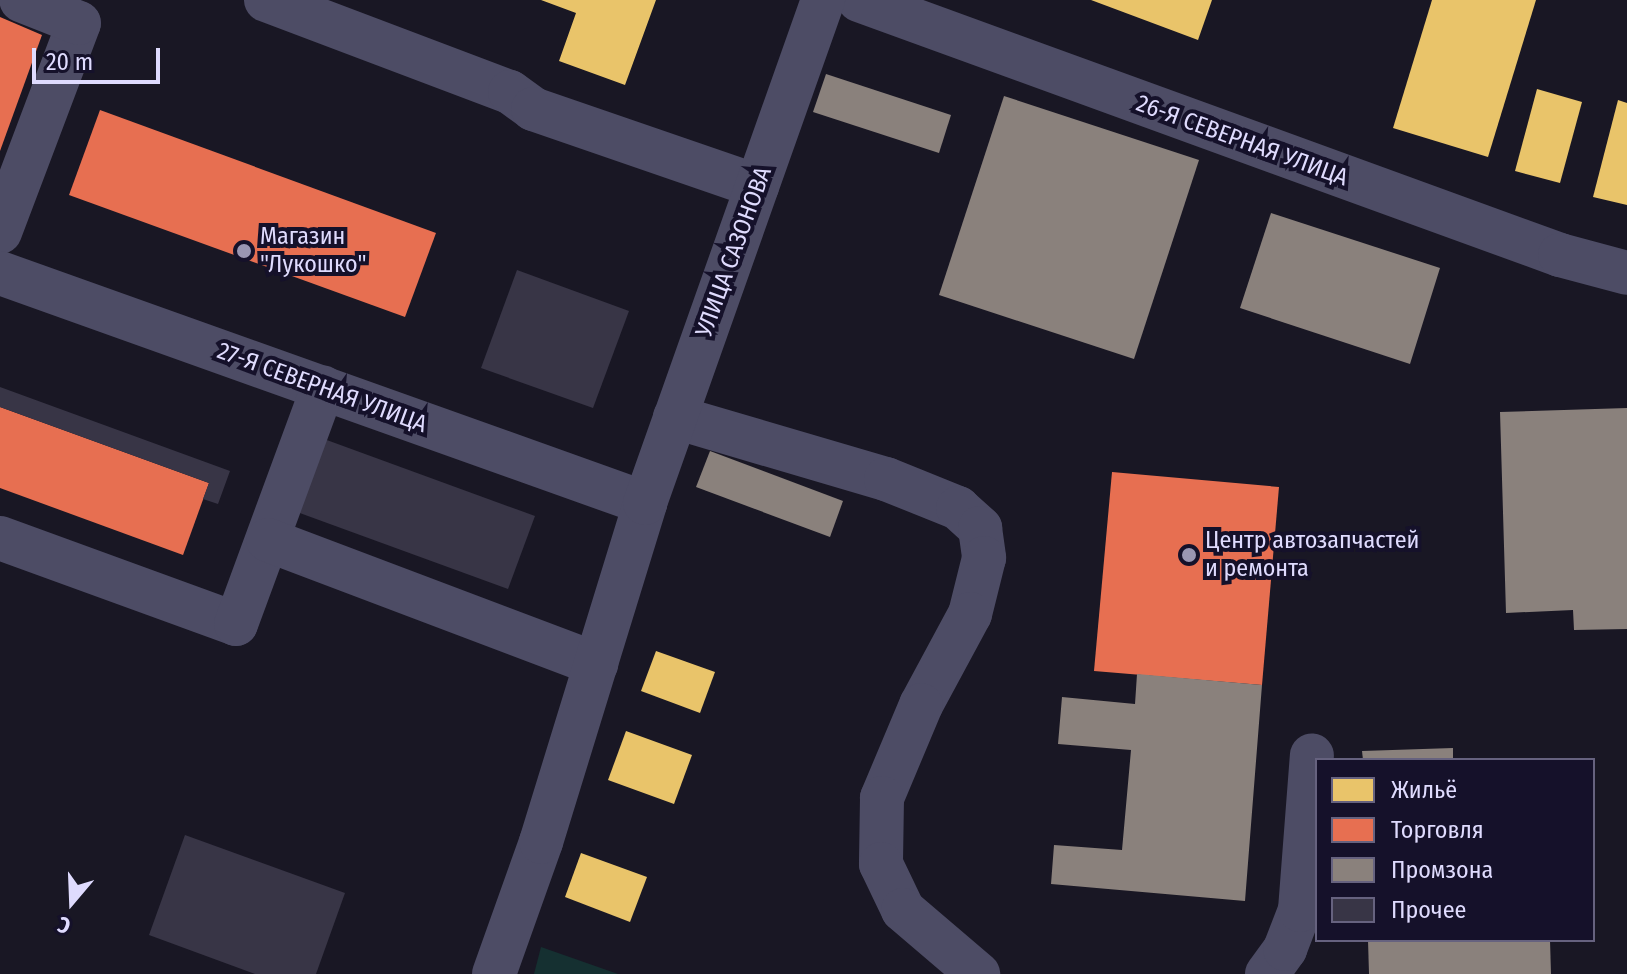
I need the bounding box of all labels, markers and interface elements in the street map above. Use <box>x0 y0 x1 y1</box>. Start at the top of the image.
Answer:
scale bar <box>36 32 164 82</box>
text: 20 m <box>46 48 93 76</box>
street label: 26-Я СЕВЕРНАЯ УЛИЦА <box>1132 89 1352 193</box>
street label: УЛИЦА САЗОНОВА <box>690 163 778 341</box>
place label: Магазин "Лукошко" <box>260 223 366 279</box>
marker: Магазин "Лукошко" <box>235 242 253 260</box>
street label: 27-Я СЕВЕРНАЯ УЛИЦА <box>213 337 431 439</box>
place label: Центр автозапчастей и ремонта <box>1205 527 1419 583</box>
marker: Центр автозапчастей и ремонта <box>1180 546 1198 564</box>
legend <box>1315 758 1595 942</box>
text: Жильё <box>1391 776 1457 804</box>
text: Торговля <box>1391 816 1484 844</box>
text: Промзона <box>1391 856 1493 884</box>
north arrow <box>32 862 112 942</box>
text: Прочее <box>1391 896 1466 924</box>
text: С <box>54 911 74 940</box>

